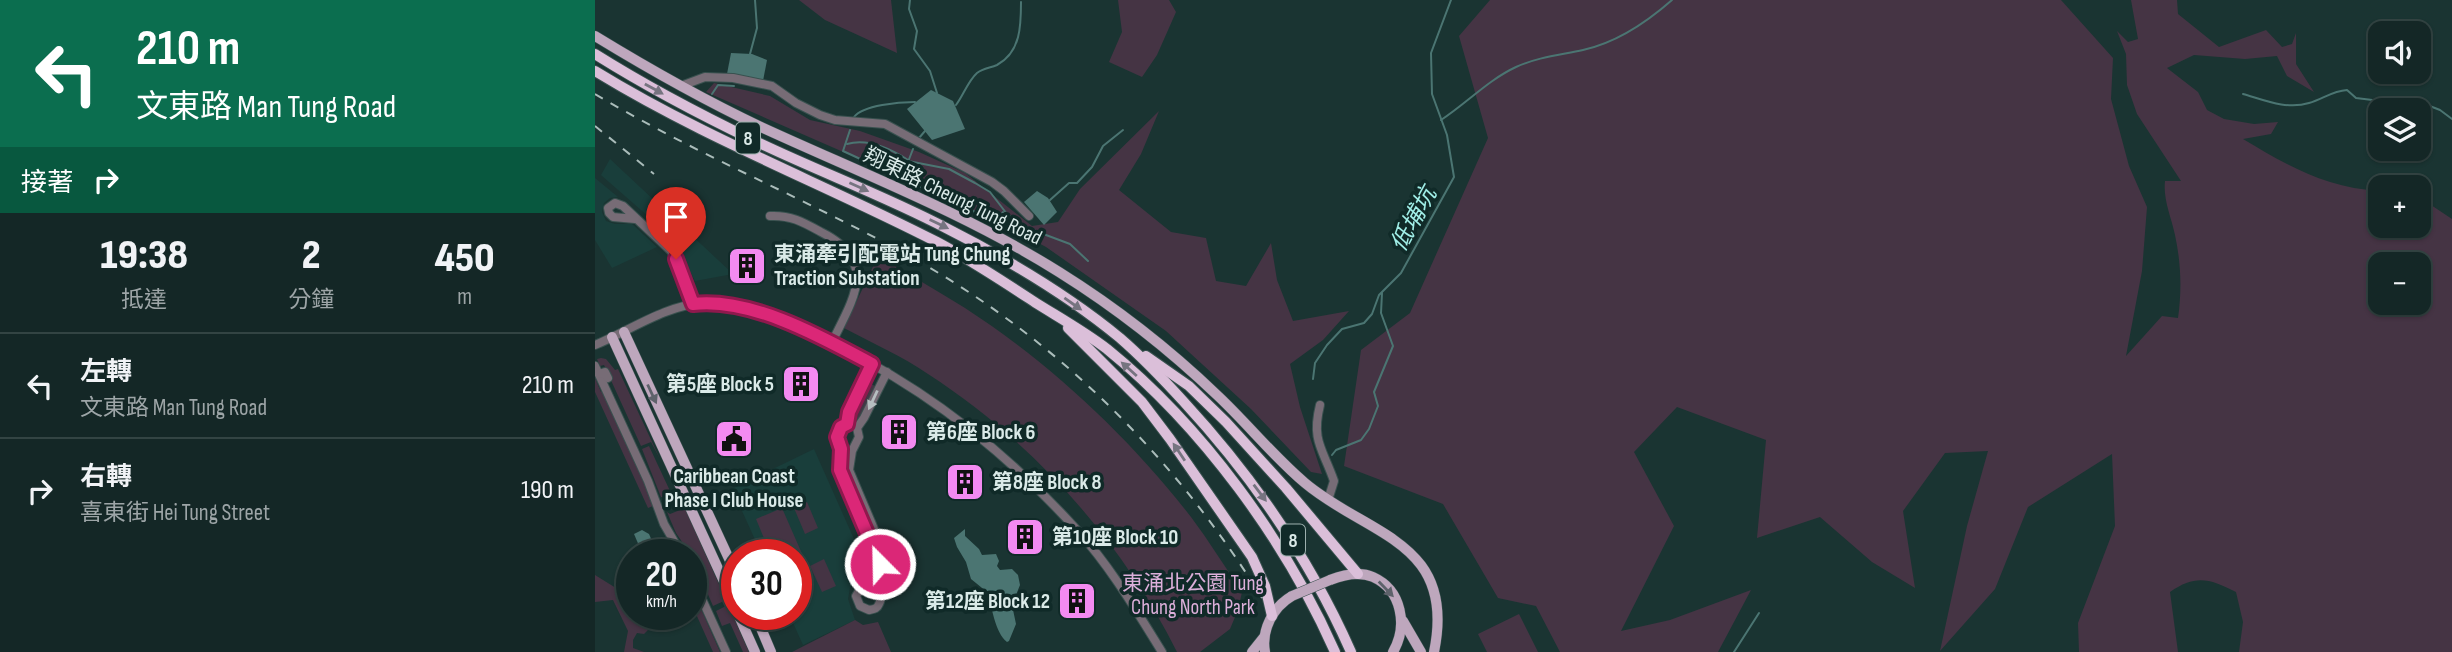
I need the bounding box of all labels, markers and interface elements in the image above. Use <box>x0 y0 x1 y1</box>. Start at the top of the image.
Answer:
text: 210 m <box>136 20 240 79</box>
map controls <box>2368 21 2431 315</box>
button: sound <box>2368 21 2431 84</box>
icon: left <box>21 28 112 119</box>
one-way arrow <box>644 83 663 95</box>
text: 文東路 Man Tung Road <box>136 88 396 127</box>
button: layers <box>2368 98 2431 161</box>
road number: 8 <box>736 122 760 154</box>
street label: 翔東路 Cheung Tung Road <box>860 142 1046 250</box>
icon: right <box>87 161 125 199</box>
text: 接著 <box>21 168 73 199</box>
button: + <box>2368 175 2431 238</box>
water label: 低埔坑 <box>1385 180 1444 256</box>
one-way arrow <box>848 182 869 193</box>
pin <box>646 187 706 259</box>
icon: arrive <box>657 198 695 236</box>
one-way arrow <box>929 218 949 229</box>
text: 19:38 <box>100 230 188 281</box>
text: 2 <box>302 230 321 281</box>
text: 450 <box>435 233 495 284</box>
place label: 東涌牽引配電站 Tung Chung Traction Substation <box>774 242 1011 291</box>
building icon: 東涌牽引配電站 Tung Chung Traction Substation <box>726 245 768 287</box>
button: − <box>2368 252 2431 315</box>
text: m <box>457 283 472 311</box>
text: 抵達 <box>121 286 167 314</box>
text: 分鐘 <box>288 286 334 314</box>
one-way arrow <box>1064 297 1082 311</box>
text: 左轉 <box>80 357 132 388</box>
one-way arrow <box>1121 361 1138 377</box>
building icon: 第5座 Block 5 <box>780 363 822 405</box>
icon: left <box>21 367 59 405</box>
text: 210 m <box>522 370 574 401</box>
place label: 第5座 Block 5 <box>666 372 774 397</box>
one-way arrow <box>646 384 658 404</box>
one-way arrow <box>867 390 878 410</box>
text: 文東路 Man Tung Road <box>80 394 267 422</box>
building icon: 第6座 Block 6 <box>878 411 920 453</box>
public building icon: Caribbean Coast Phase I Club House <box>713 418 755 460</box>
place label: 第6座 Block 6 <box>926 420 1036 445</box>
one-way arrow <box>1172 443 1186 461</box>
building icon: 第8座 Block 8 <box>944 461 986 503</box>
text: 右轉 <box>80 462 132 493</box>
place label: Caribbean Coast Phase I Club House <box>665 464 803 513</box>
place label: 第8座 Block 8 <box>992 470 1102 495</box>
icon: right <box>21 472 59 510</box>
text: 190 m <box>521 475 574 506</box>
one-way arrow <box>1253 484 1267 502</box>
text: 喜東街 Hei Tung Street <box>80 499 270 527</box>
building icon: 第10座 Block 10 <box>1004 516 1046 558</box>
road number: 8 <box>1281 524 1305 555</box>
place label: 第10座 Block 10 <box>1052 525 1178 550</box>
position arrow <box>843 527 917 601</box>
speed limit sign: 30 <box>721 539 812 630</box>
text: 20 <box>646 554 678 597</box>
park label: 東涌北公園 Tung Chung North Park <box>1122 571 1264 620</box>
building icon: 第12座 Block 12 <box>1056 580 1098 622</box>
one-way arrow <box>1378 580 1394 597</box>
place label: 第12座 Block 12 <box>925 589 1050 614</box>
text: km/h <box>646 591 677 612</box>

